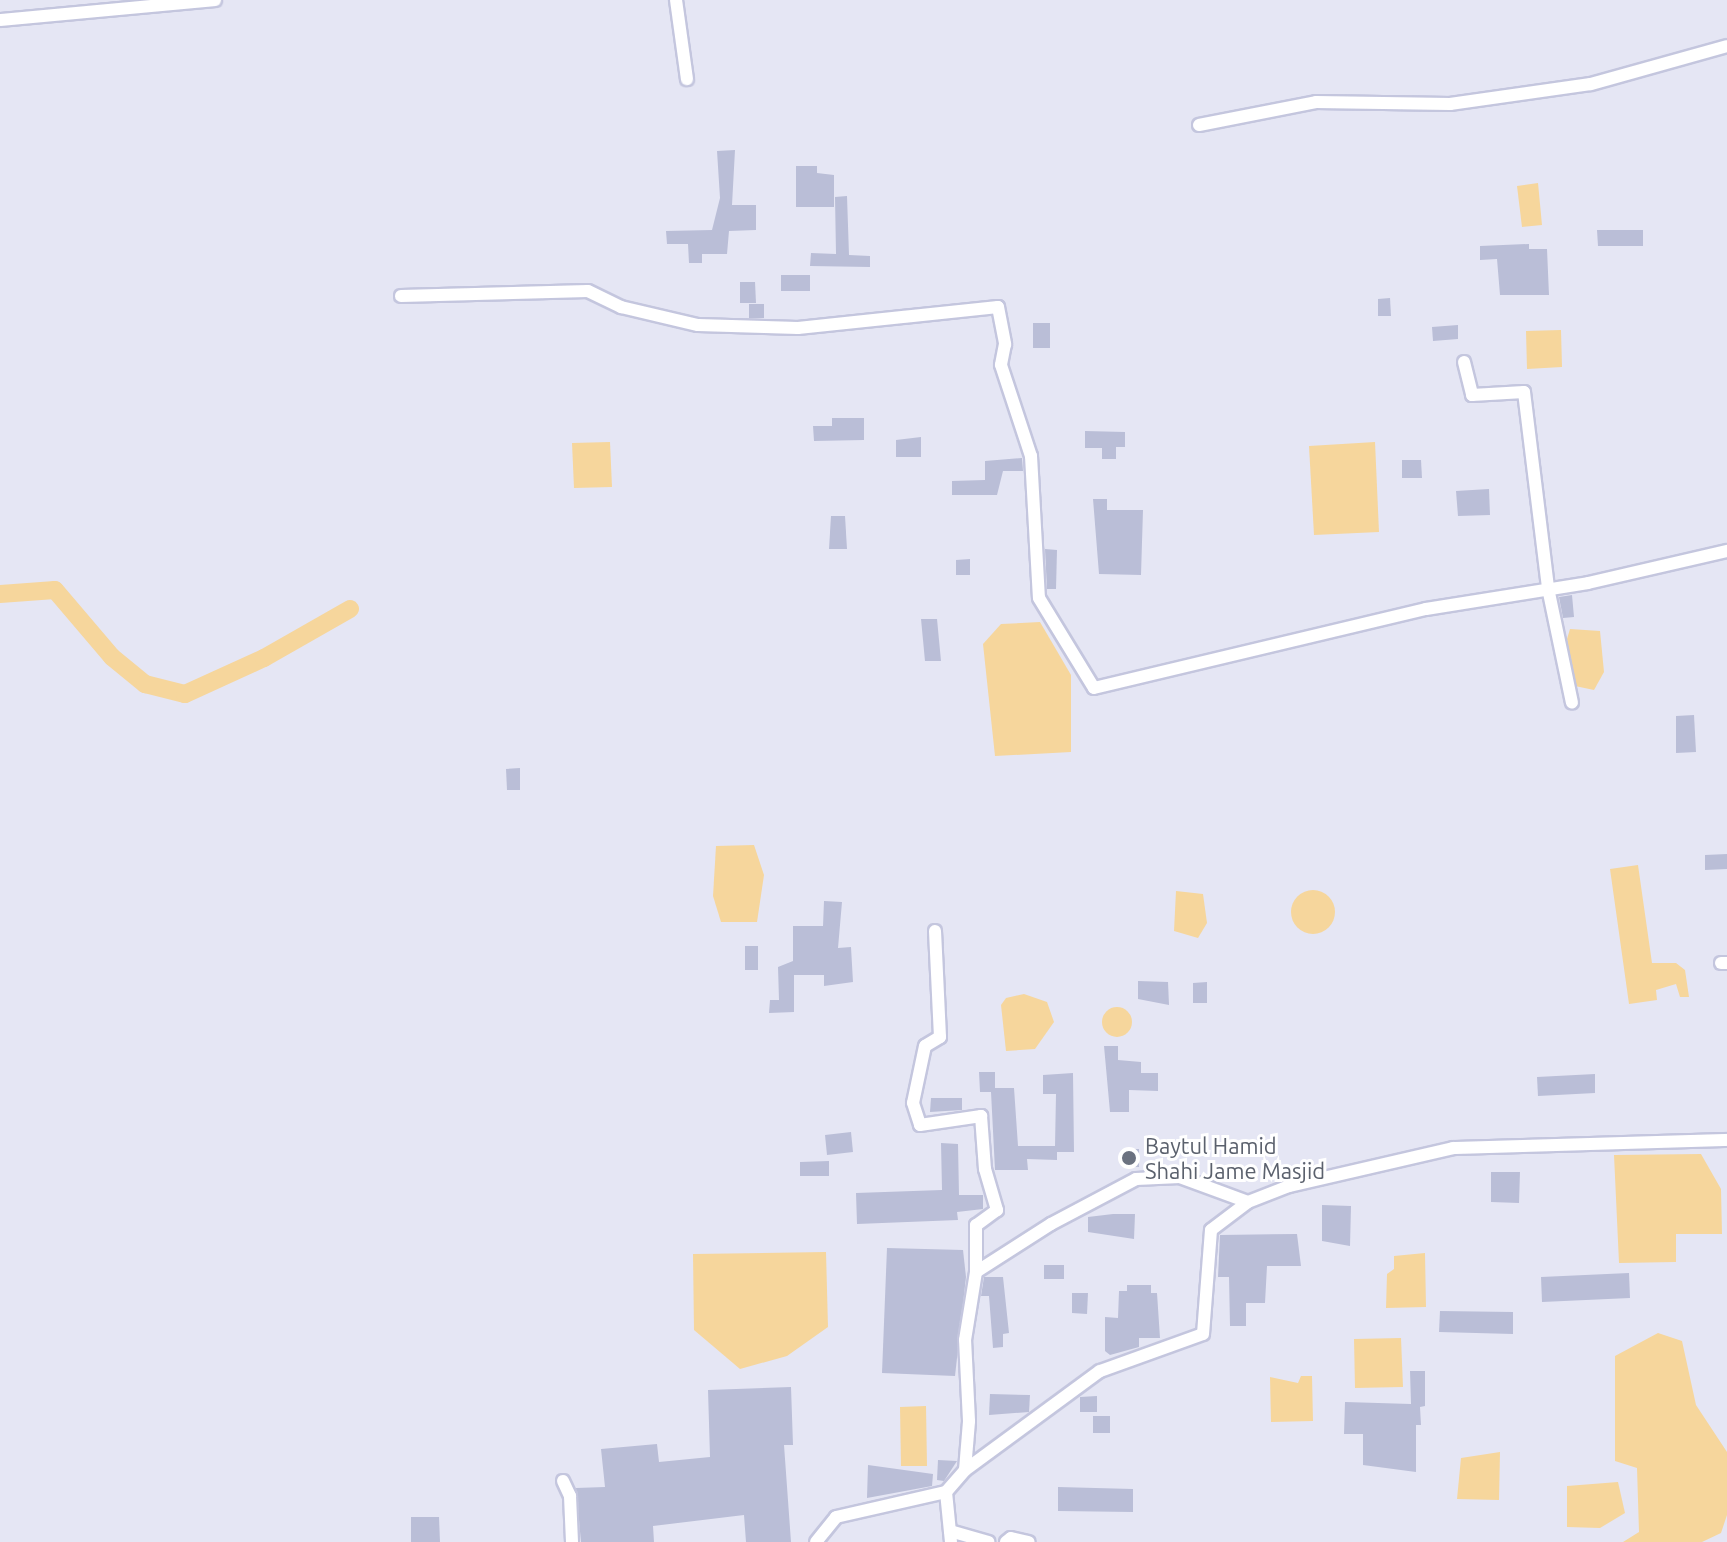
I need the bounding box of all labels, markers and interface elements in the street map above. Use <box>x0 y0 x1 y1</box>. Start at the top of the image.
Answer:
place label: Baytul Hamid Shahi Jame Masjid <box>1145 1132 1325 1184</box>
marker: Baytul Hamid Shahi Jame Masjid <box>1120 1149 1138 1167</box>

